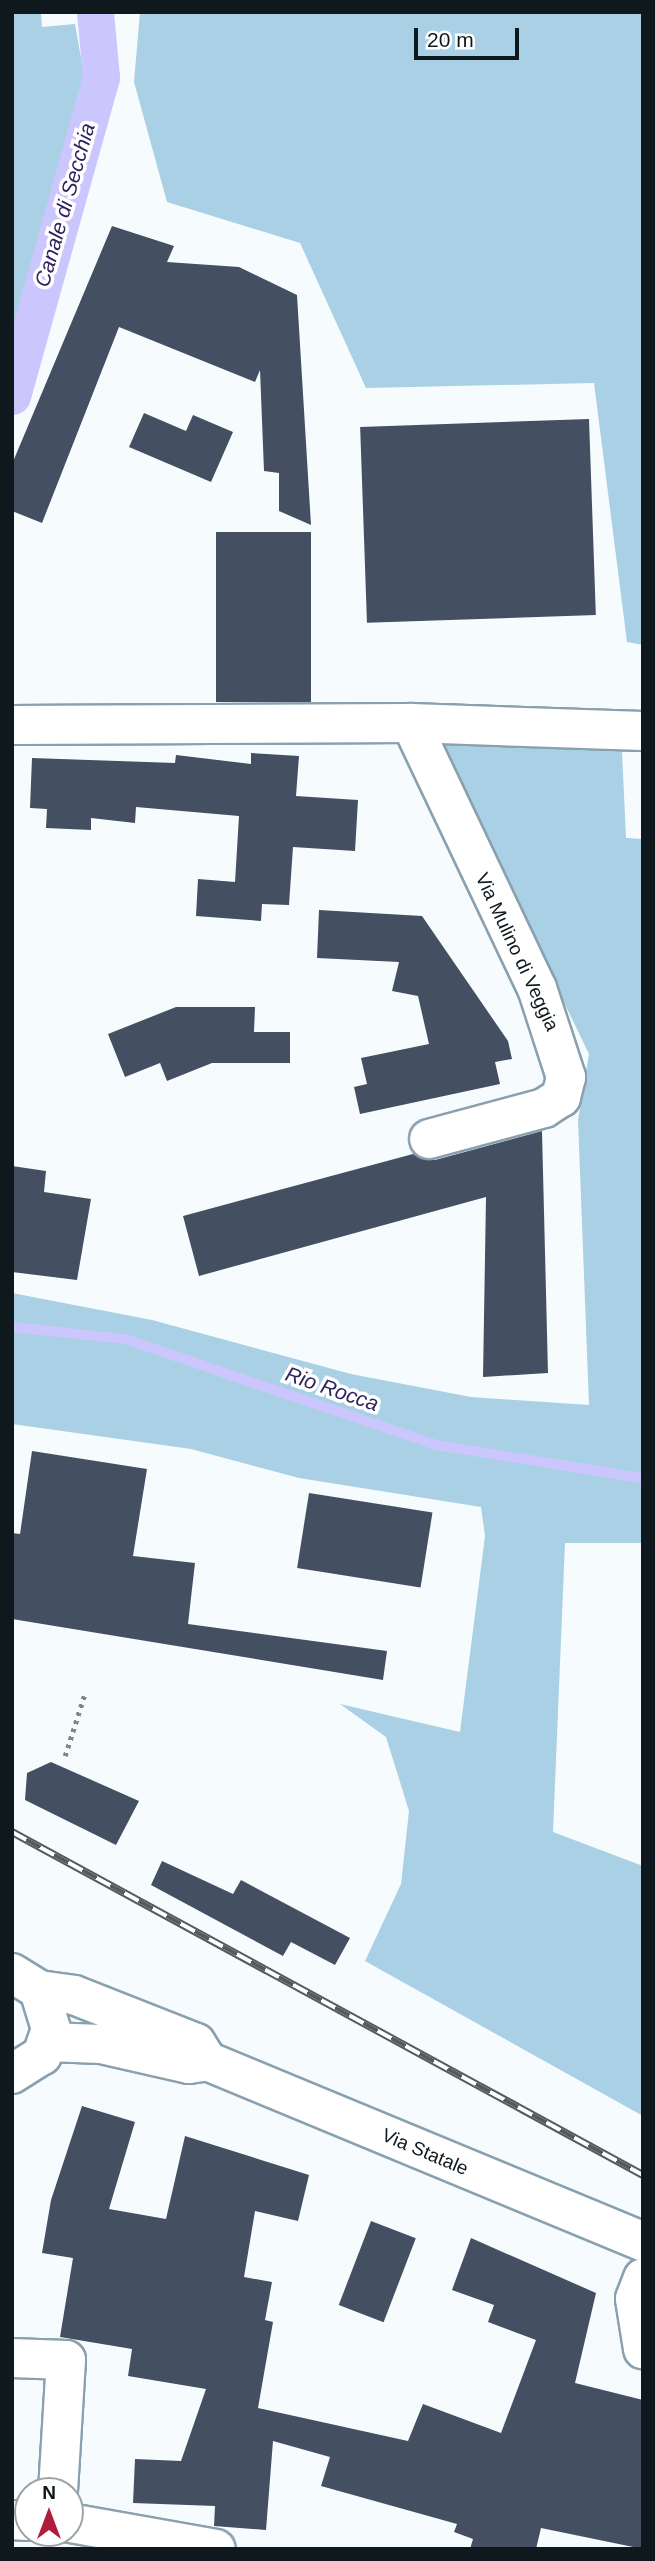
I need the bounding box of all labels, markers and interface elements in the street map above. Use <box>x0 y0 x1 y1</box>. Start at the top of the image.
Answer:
scale bar <box>417 14 522 58</box>
text: 20 m <box>427 28 474 51</box>
water label: Canale di Secchia <box>30 120 100 290</box>
street label: Via Mulino di Veggia <box>470 869 564 1035</box>
water label: Rio Rocca <box>282 1361 382 1417</box>
street label: Via Statale <box>378 2124 472 2180</box>
north arrow <box>14 2477 84 2547</box>
text: N <box>42 2482 56 2503</box>

